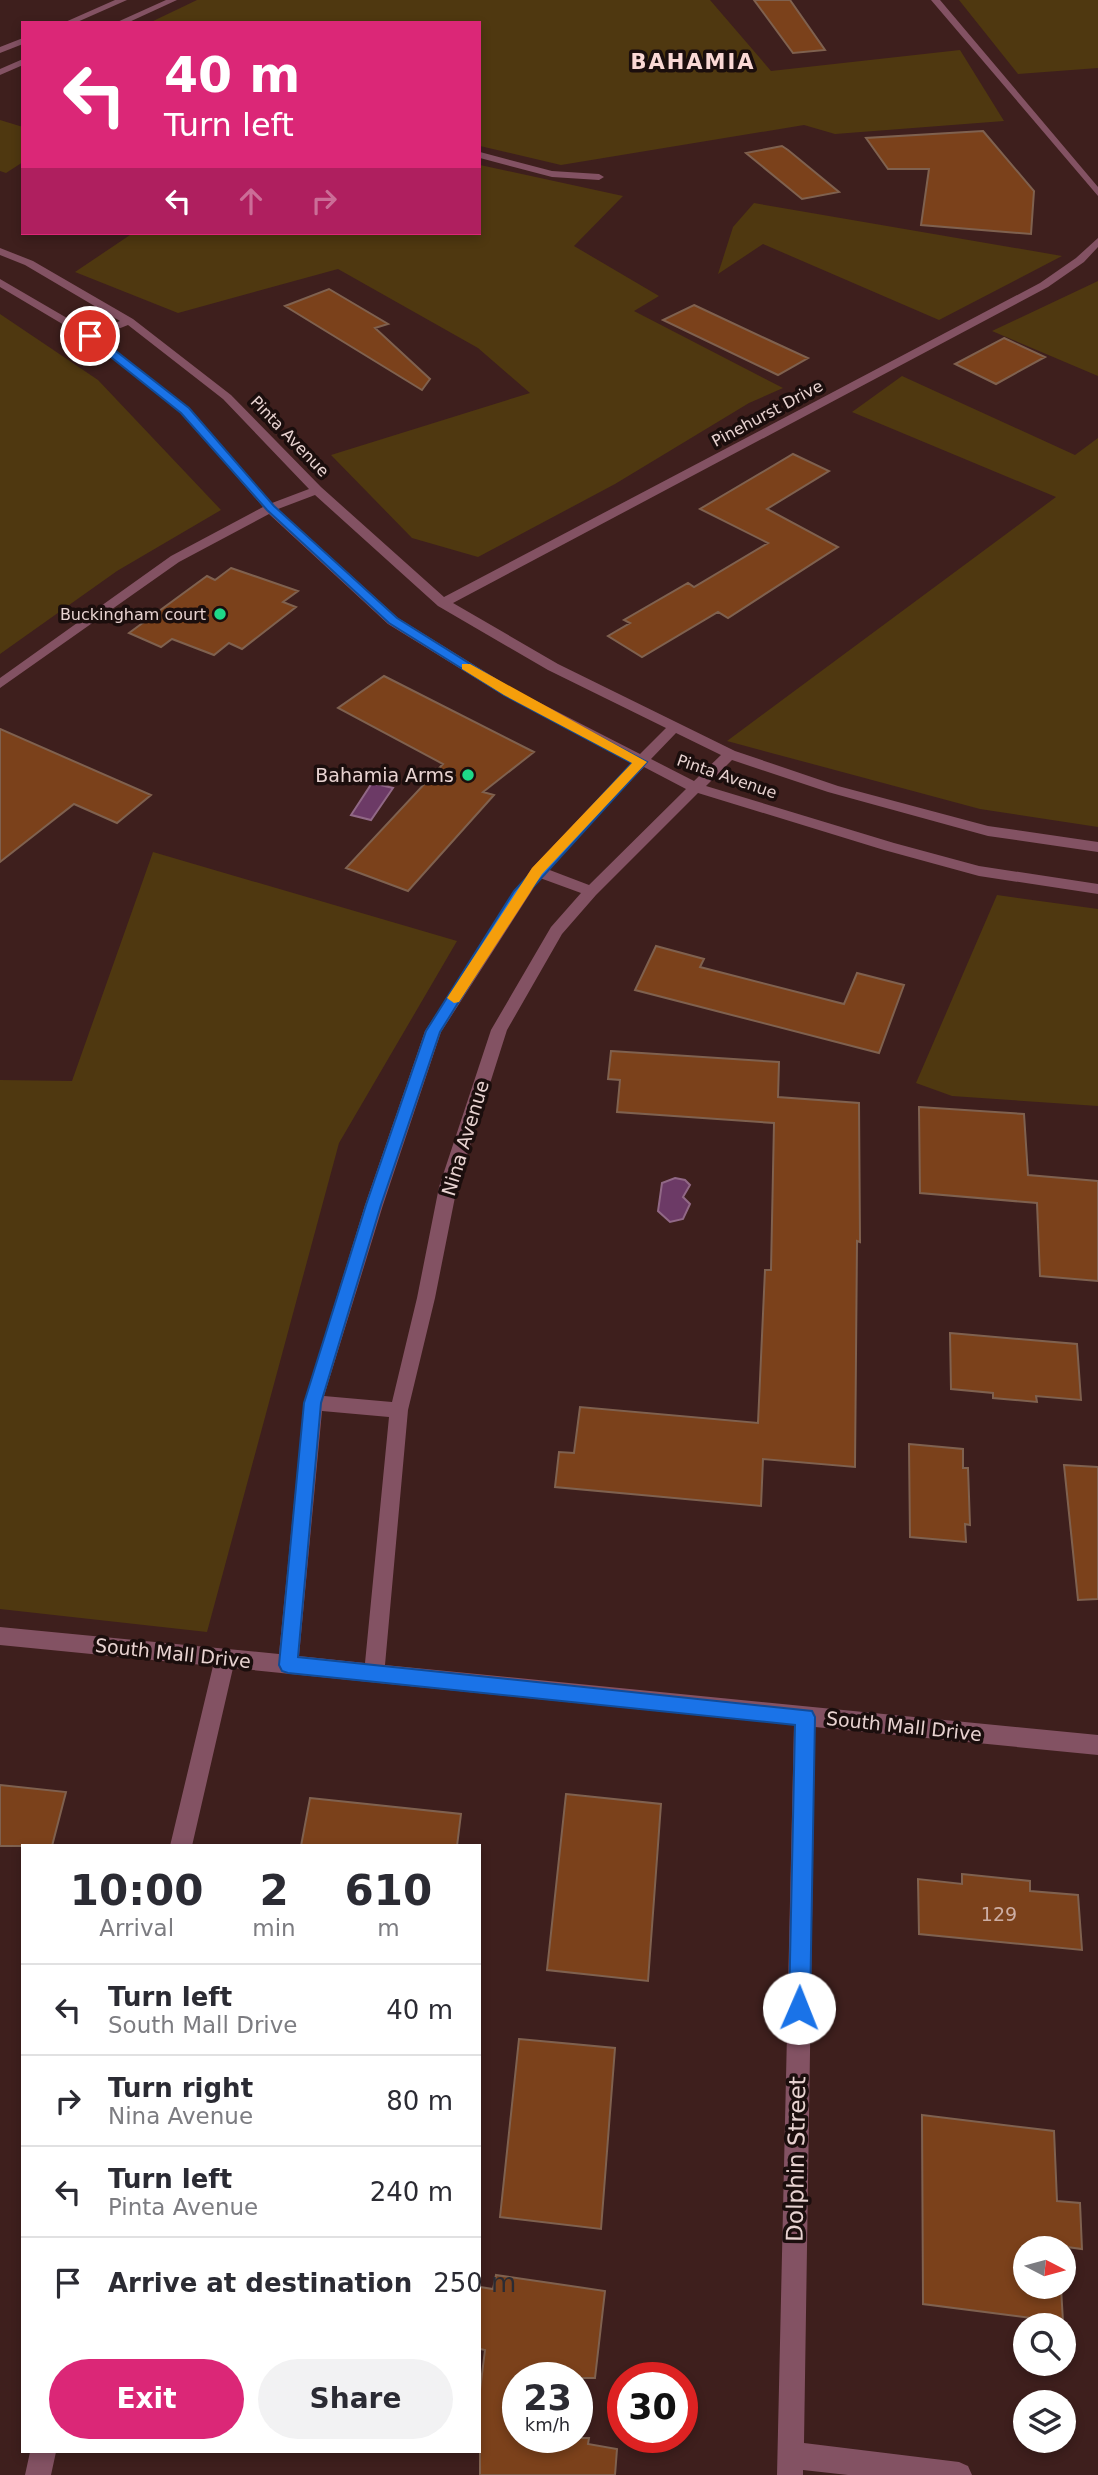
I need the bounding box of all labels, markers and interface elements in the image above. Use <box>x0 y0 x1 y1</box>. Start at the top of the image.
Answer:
text: 40 m <box>164 47 300 104</box>
icon: left <box>49 49 140 140</box>
district label: BAHAMIA <box>630 50 756 74</box>
text: Turn left <box>164 106 294 144</box>
icon: left <box>159 182 197 220</box>
icon: ahead <box>232 182 270 220</box>
icon: right <box>305 182 343 220</box>
pin <box>60 306 120 366</box>
icon: arrive <box>71 317 109 355</box>
street label: Pinehurst Drive <box>709 376 826 451</box>
street label: Pinta Avenue <box>247 392 333 481</box>
place label: Buckingham court <box>60 605 206 624</box>
marker: Buckingham court <box>212 606 228 622</box>
street label: Pinta Avenue <box>674 750 779 802</box>
place label: Bahamia Arms <box>315 764 454 786</box>
marker: Bahamia Arms <box>460 767 476 783</box>
street label: Nina Avenue <box>437 1077 493 1199</box>
street label: South Mall Drive <box>94 1634 252 1672</box>
street label: South Mall Drive <box>825 1707 983 1745</box>
text: 10:00 <box>70 1866 204 1915</box>
text: 2 <box>259 1866 289 1915</box>
text: 610 <box>345 1866 432 1915</box>
house number: 129 <box>981 1903 1017 1925</box>
text: Arrival <box>99 1915 174 1941</box>
text: min <box>252 1915 296 1941</box>
text: m <box>377 1915 400 1941</box>
position arrow <box>762 1971 836 2045</box>
text: Turn left <box>108 1982 232 2012</box>
icon: left <box>49 1991 87 2029</box>
text: 40 m <box>386 1995 453 2025</box>
text: South Mall Drive <box>108 2012 298 2038</box>
text: Turn right <box>108 2073 253 2103</box>
street label: Dolphin Street <box>782 2076 810 2242</box>
icon: right <box>49 2082 87 2120</box>
text: 80 m <box>386 2086 453 2116</box>
text: Nina Avenue <box>108 2103 253 2129</box>
text: Turn left <box>108 2164 232 2194</box>
icon: left <box>49 2173 87 2211</box>
text: 240 m <box>370 2177 453 2207</box>
text: Pinta Avenue <box>108 2194 258 2220</box>
north arrow <box>1013 2236 1076 2300</box>
map controls <box>1013 2236 1076 2453</box>
icon: arrive <box>49 2264 87 2302</box>
text: Arrive at destination <box>108 2268 412 2298</box>
text: 250 m <box>433 2268 516 2298</box>
button: search <box>1013 2313 1076 2376</box>
button: Exit <box>49 2359 244 2439</box>
button: Share <box>258 2359 453 2439</box>
speed limit sign: 30 <box>607 2362 698 2453</box>
text: 23 <box>523 2378 572 2418</box>
button: layers <box>1013 2390 1076 2453</box>
text: km/h <box>525 2414 570 2435</box>

